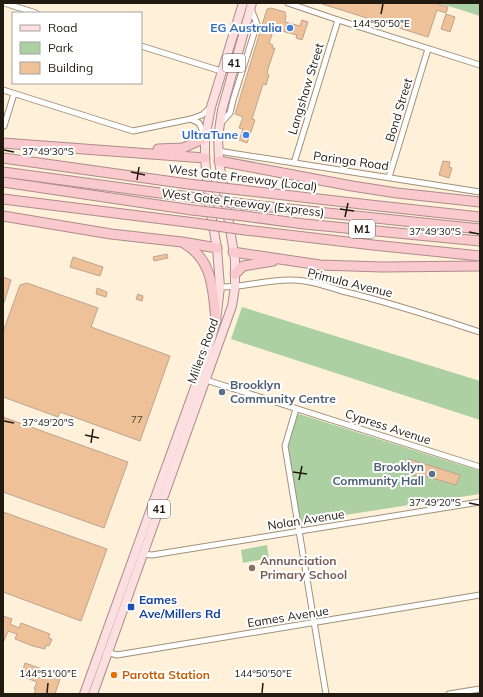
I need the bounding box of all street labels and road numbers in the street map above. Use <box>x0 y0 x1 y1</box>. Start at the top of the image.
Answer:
street label: Langshaw Street <box>284 41 327 136</box>
road number: 41 <box>223 54 245 72</box>
street label: Bond Street <box>382 76 415 143</box>
street label: Paringa Road <box>312 148 390 173</box>
street label: West Gate Freeway (Local) <box>168 161 318 194</box>
street label: West Gate Freeway (Express) <box>161 185 325 220</box>
road number: M1 <box>349 220 375 238</box>
street label: Primula Avenue <box>306 265 394 300</box>
street label: Millers Road <box>184 316 221 385</box>
street label: Cypress Avenue <box>343 406 433 447</box>
road number: 41 <box>148 500 170 518</box>
street label: Nolan Avenue <box>266 506 346 533</box>
street label: Eames Avenue <box>246 603 330 630</box>

